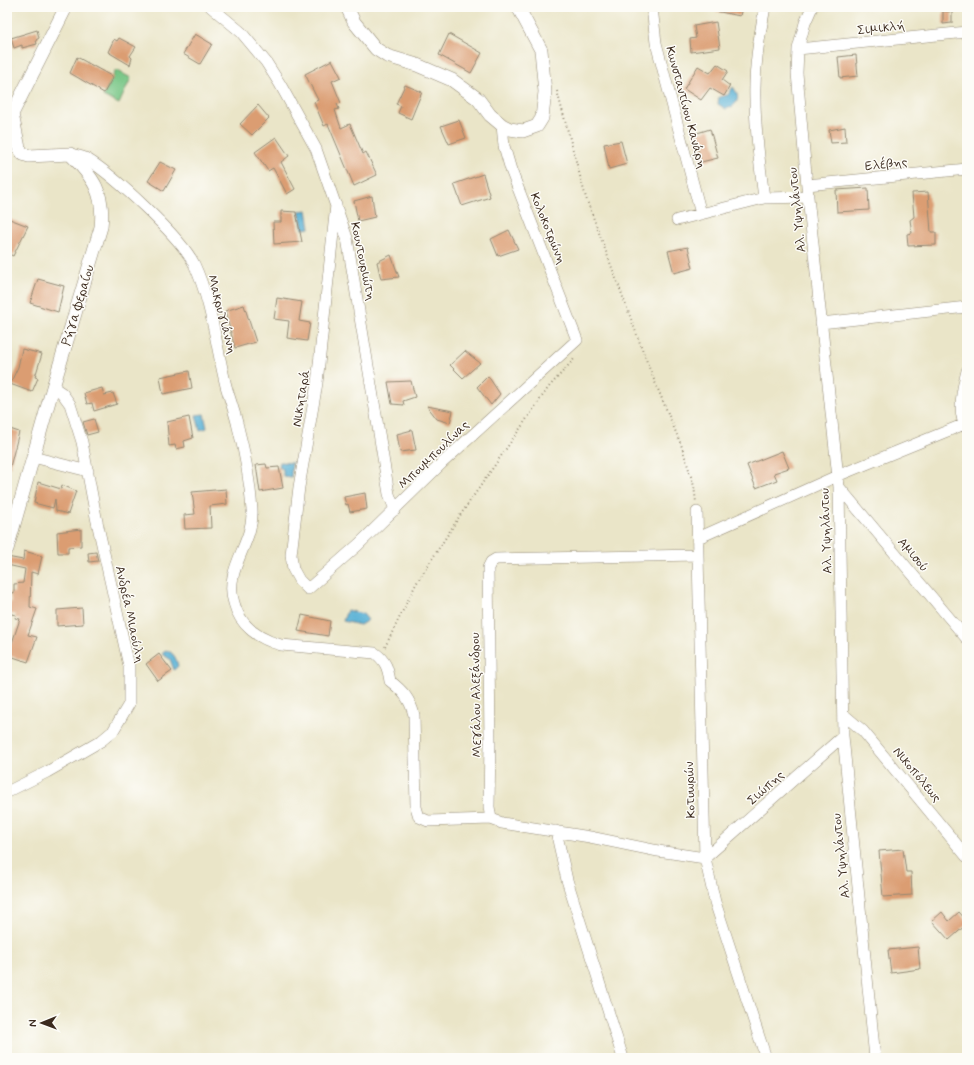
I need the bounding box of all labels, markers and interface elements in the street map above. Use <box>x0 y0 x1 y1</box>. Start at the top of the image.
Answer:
street label: Σιμικλή <box>857 18 906 39</box>
street label: Κωνσταντίνου Κανάρη <box>661 44 710 170</box>
street label: Ελέβης <box>864 154 909 175</box>
street label: Αλ. Υψηλάντου <box>785 166 810 253</box>
street label: Κολοκοτρώνη <box>526 190 570 267</box>
street label: Κουντουριώτη <box>346 221 379 302</box>
street label: Ρήγα Φεραίου <box>58 263 99 348</box>
street label: Μακρυγιάννη <box>203 273 240 356</box>
street label: Νικηταρά <box>289 368 314 428</box>
street label: Μπουμπουλίνας <box>395 417 473 493</box>
street label: Αλ. Υψηλάντου <box>817 488 836 574</box>
street label: Αμισού <box>893 534 932 576</box>
street label: Ανδρέα Μιαούλη <box>111 564 148 664</box>
street label: Μεγάλου Αλεξάνδρου <box>467 632 486 758</box>
street label: Νικοπόλεως <box>889 744 945 806</box>
street label: Κοτυωρών <box>681 761 700 819</box>
street label: Σιώπης <box>744 767 788 809</box>
street label: Αλ. Υψηλάντου <box>829 812 854 899</box>
north arrow <box>22 1003 62 1043</box>
text: N <box>26 1019 40 1027</box>

